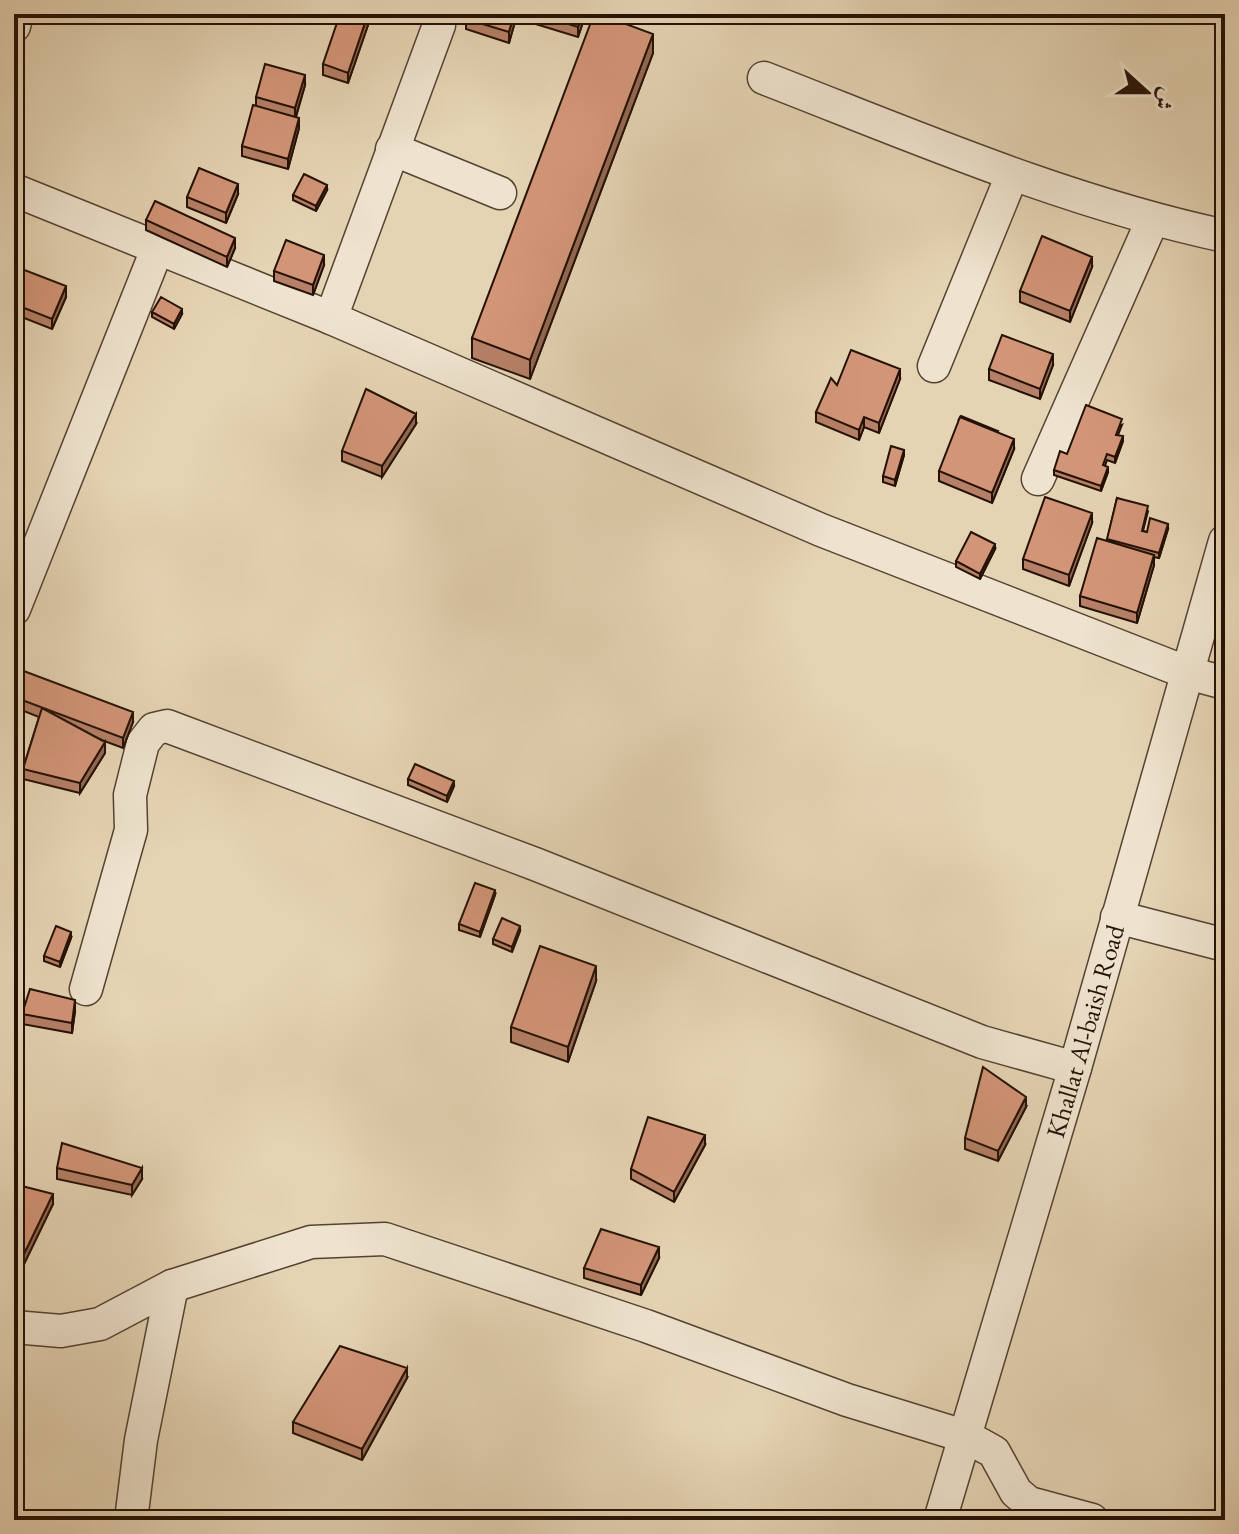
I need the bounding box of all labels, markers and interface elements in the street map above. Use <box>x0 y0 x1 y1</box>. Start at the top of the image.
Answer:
north arrow <box>1107 52 1187 132</box>
text: ش <box>1148 84 1183 114</box>
street label: Khallat Al-baish Road <box>1038 920 1132 1142</box>

